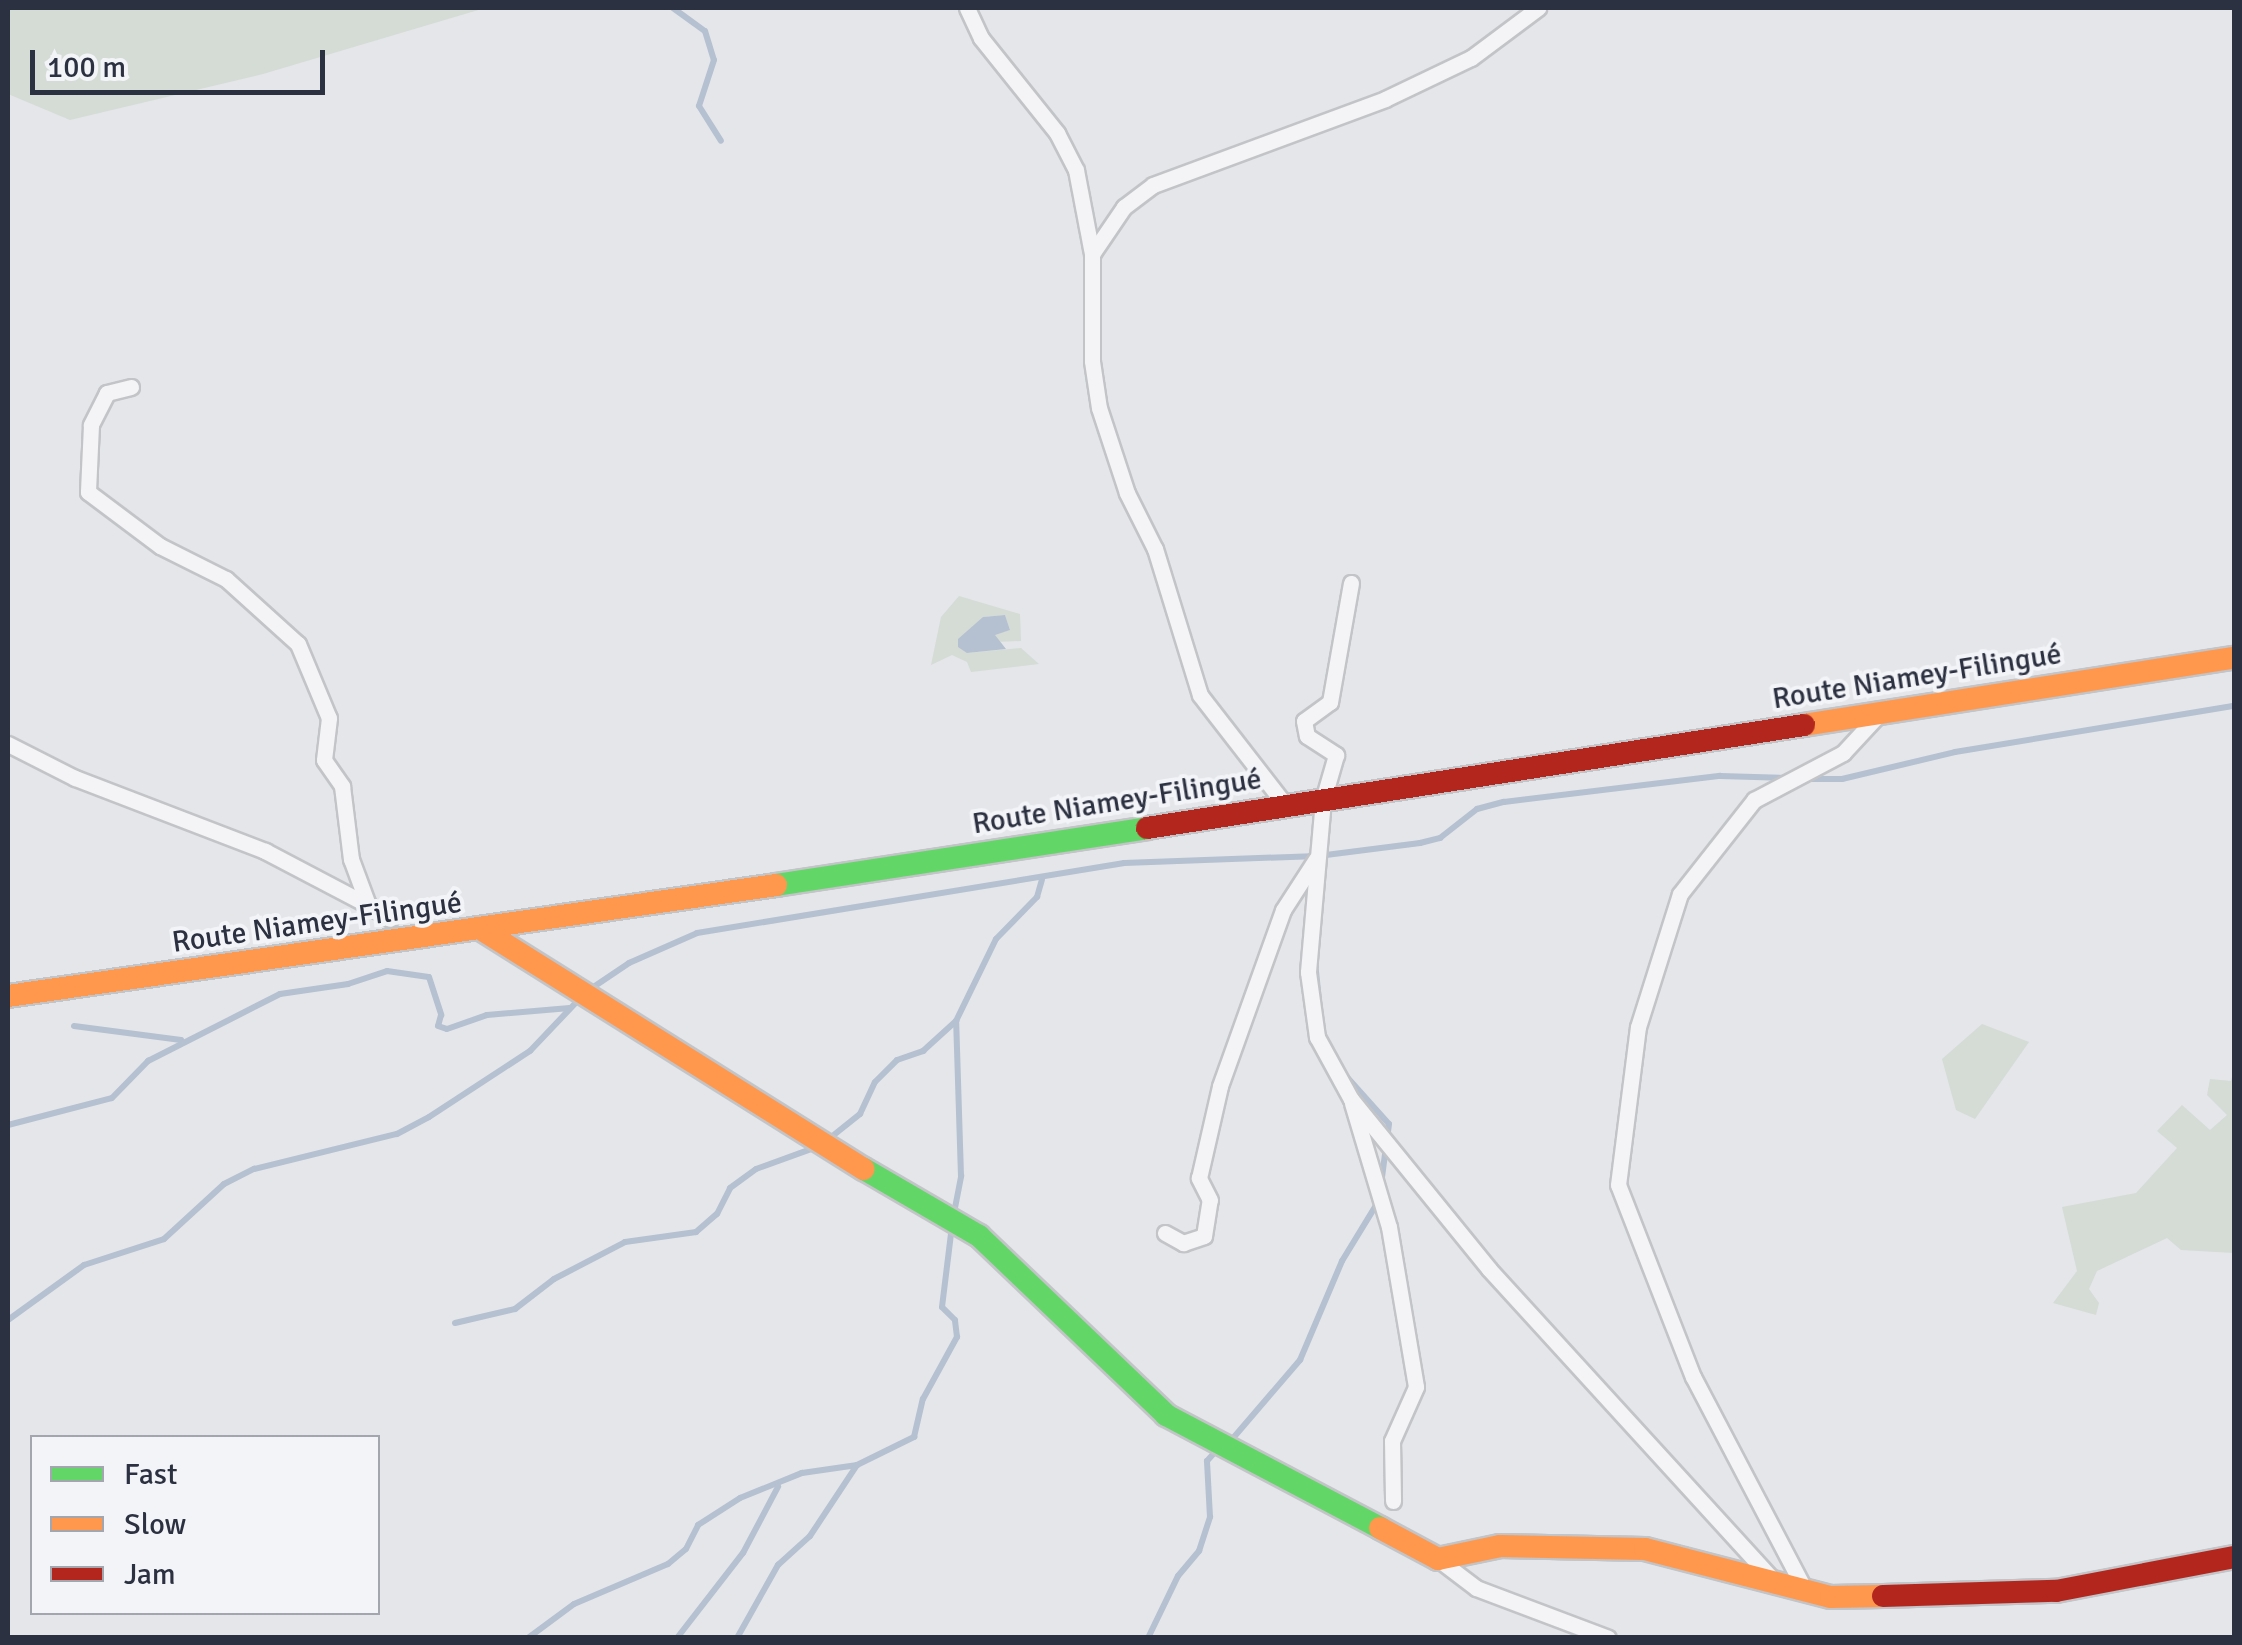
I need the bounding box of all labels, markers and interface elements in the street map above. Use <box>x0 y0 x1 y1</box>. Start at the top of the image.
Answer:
scale bar <box>35 30 330 92</box>
text: 100 m <box>47 49 126 86</box>
street label: Route Niamey-Filingué <box>1770 636 2064 718</box>
street label: Route Niamey-Filingué <box>970 761 1264 843</box>
street label: Route Niamey-Filingué <box>170 885 464 961</box>
legend <box>30 1435 380 1615</box>
text: Fast <box>124 1456 177 1493</box>
text: Slow <box>124 1506 186 1543</box>
text: Jam <box>124 1556 176 1593</box>

